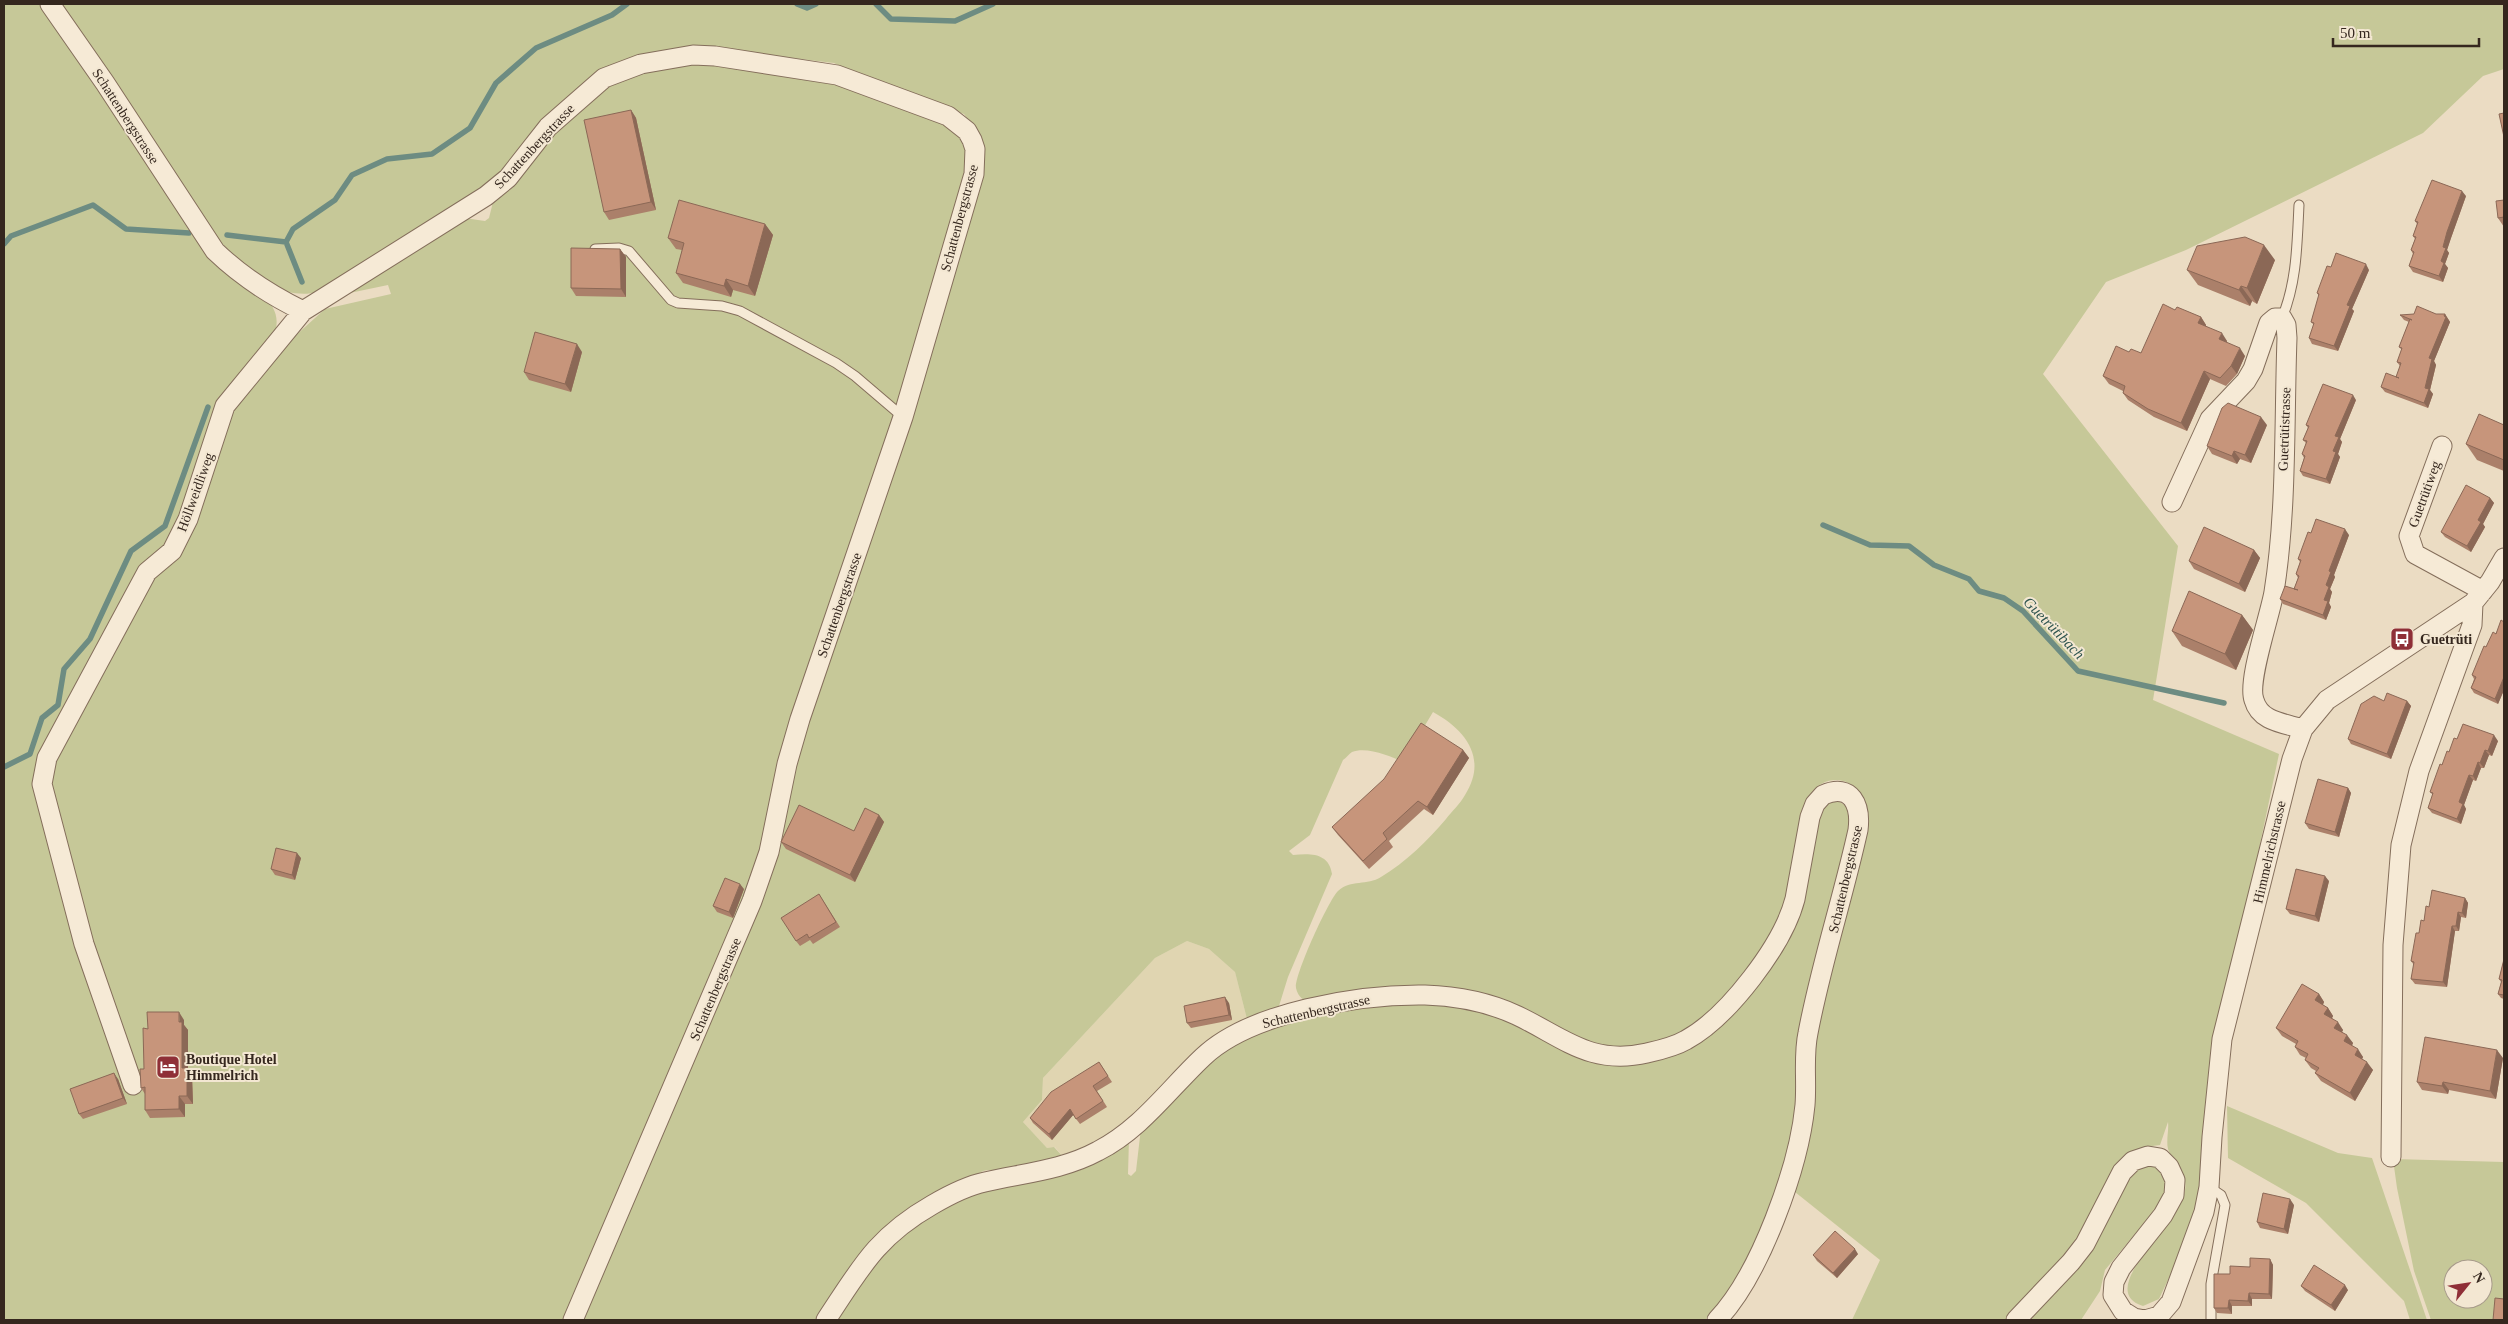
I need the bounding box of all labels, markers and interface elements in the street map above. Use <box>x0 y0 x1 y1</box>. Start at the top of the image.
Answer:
scale bar <box>2333 15 2479 47</box>
text: 50 m <box>2340 25 2371 41</box>
street label: Schattenbergstrasse <box>89 66 162 167</box>
street label: Schattenbergstrasse <box>491 101 577 192</box>
street label: Schattenbergstrasse <box>938 163 981 273</box>
street label: Guetrütistrasse <box>2276 387 2293 471</box>
street label: Höllweidliweg <box>174 451 217 534</box>
street label: Guetrütiweg <box>2405 459 2443 530</box>
street label: Schattenbergstrasse <box>814 551 864 660</box>
water label: Guetrütibach <box>2020 594 2088 662</box>
bus stop icon: Guetrüti <box>2389 626 2415 652</box>
place label: Guetrüti <box>2420 632 2472 647</box>
street label: Himmelrichstrasse <box>2250 799 2289 905</box>
street label: Schattenbergstrasse <box>1826 824 1865 934</box>
street label: Schattenbergstrasse <box>687 936 744 1043</box>
street label: Schattenbergstrasse <box>1261 992 1371 1031</box>
place label: Boutique Hotel Himmelrich <box>186 1052 277 1083</box>
hotel icon: Boutique Hotel Himmelrich <box>155 1054 181 1080</box>
north arrow <box>2443 1259 2493 1309</box>
text: N <box>2470 1270 2488 1286</box>

